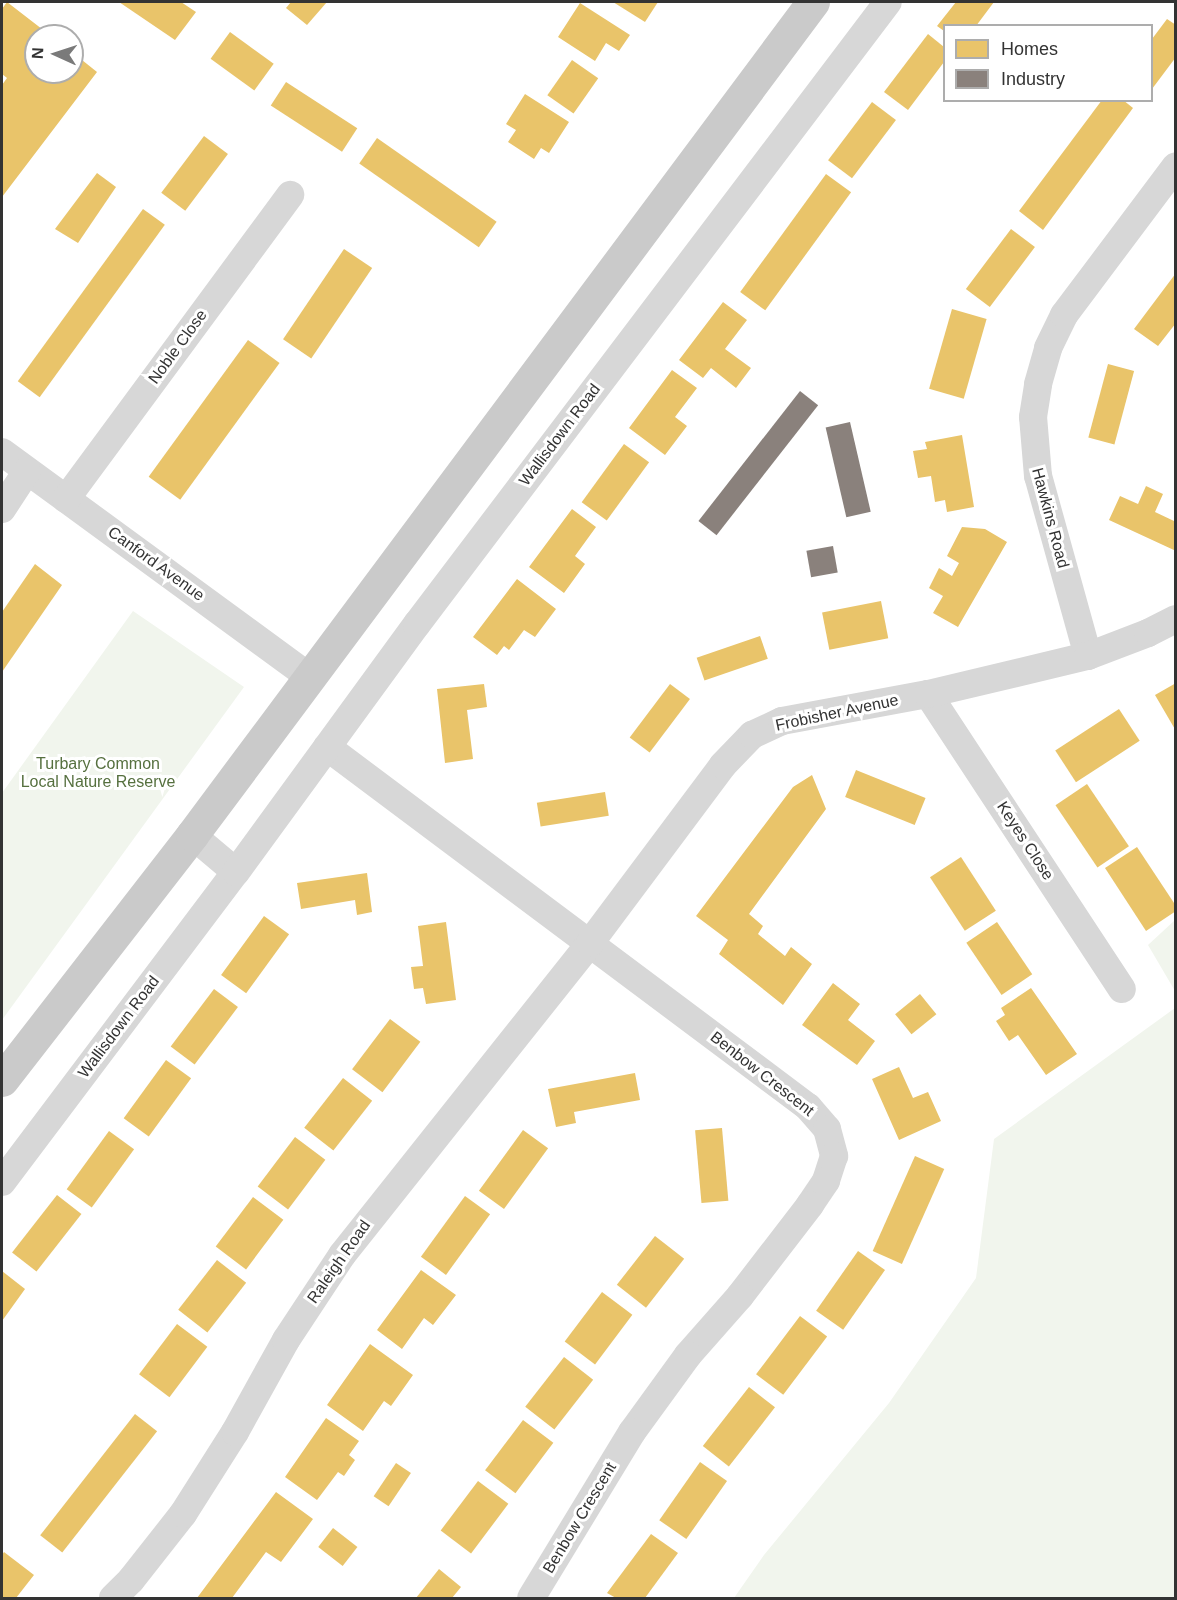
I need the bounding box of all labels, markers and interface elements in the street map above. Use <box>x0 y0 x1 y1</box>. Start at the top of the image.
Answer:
north arrow <box>24 24 84 84</box>
legend <box>943 24 1153 102</box>
text: Homes <box>1001 39 1058 59</box>
text: N <box>29 47 46 59</box>
text: Industry <box>1001 69 1065 89</box>
street label: Noble Close <box>145 306 211 388</box>
street label: Wallisdown Road <box>515 380 605 490</box>
street label: Hawkins Road <box>1027 466 1073 570</box>
street label: Canford Avenue <box>104 522 208 606</box>
street label: Frobisher Avenue <box>773 691 901 735</box>
park label: Turbary Common Local Nature Reserve <box>21 754 175 792</box>
street label: Keyes Close <box>992 798 1058 884</box>
street label: Wallisdown Road <box>74 972 164 1082</box>
street label: Benbow Crescent <box>706 1028 818 1120</box>
street label: Raleigh Road <box>303 1217 375 1307</box>
street label: Benbow Crescent <box>539 1459 621 1577</box>

